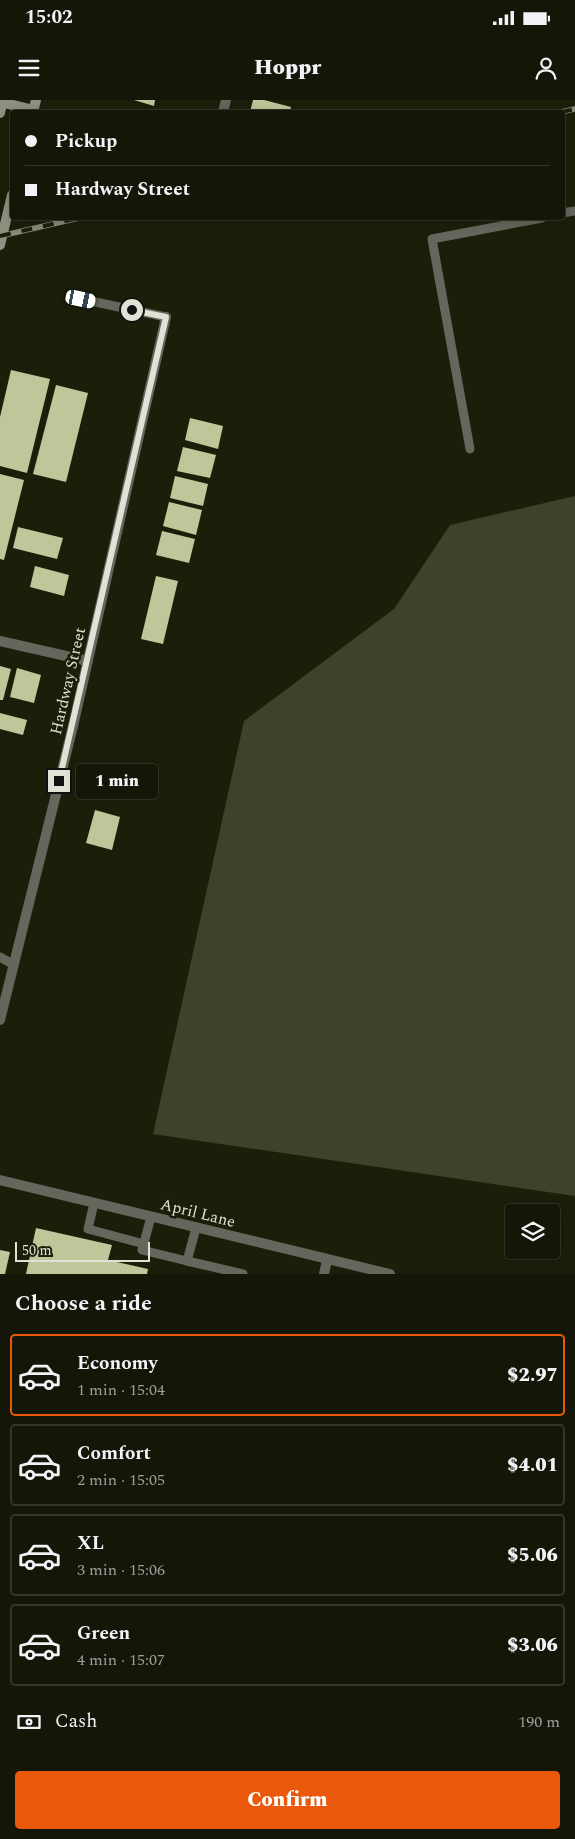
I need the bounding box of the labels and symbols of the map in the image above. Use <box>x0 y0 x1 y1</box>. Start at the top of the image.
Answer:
car <box>64 289 97 309</box>
route start <box>121 299 143 321</box>
street label: Hardway Street <box>44 625 92 737</box>
callout: 1 min <box>76 764 159 798</box>
route end <box>48 770 70 792</box>
street label: April Lane <box>158 1192 238 1234</box>
scale bar <box>15 1239 150 1262</box>

